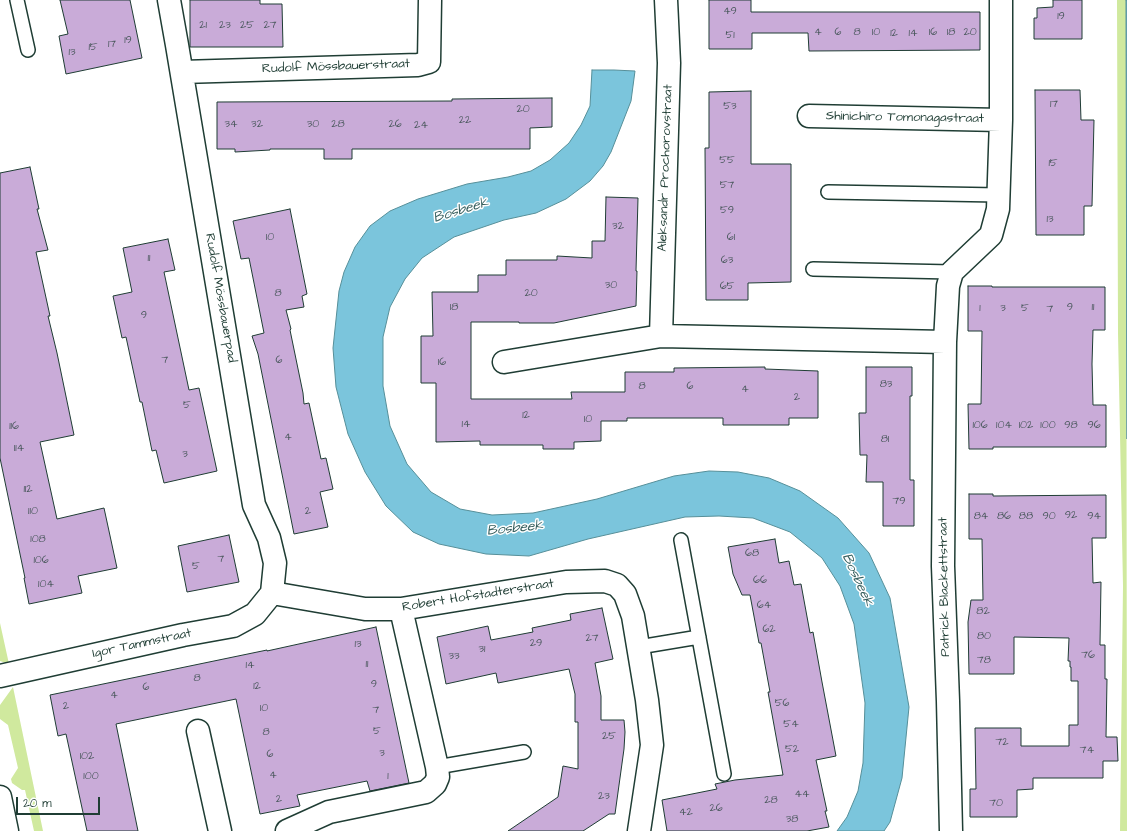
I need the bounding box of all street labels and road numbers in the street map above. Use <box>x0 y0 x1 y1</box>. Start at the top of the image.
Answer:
street label: Rudolf Mössbauerstraat <box>262 57 410 77</box>
street label: Aleksandr Prochorovstraat <box>655 84 677 252</box>
street label: Shinichiro Tomonagastraat <box>826 109 984 127</box>
street label: Rudolf Mössbauerpad <box>201 232 239 364</box>
street label: Patrick Blackettstraat <box>936 517 954 657</box>
street label: Robert Hofstadterstraat <box>401 576 555 616</box>
street label: Igor Tammstraat <box>91 626 193 662</box>

